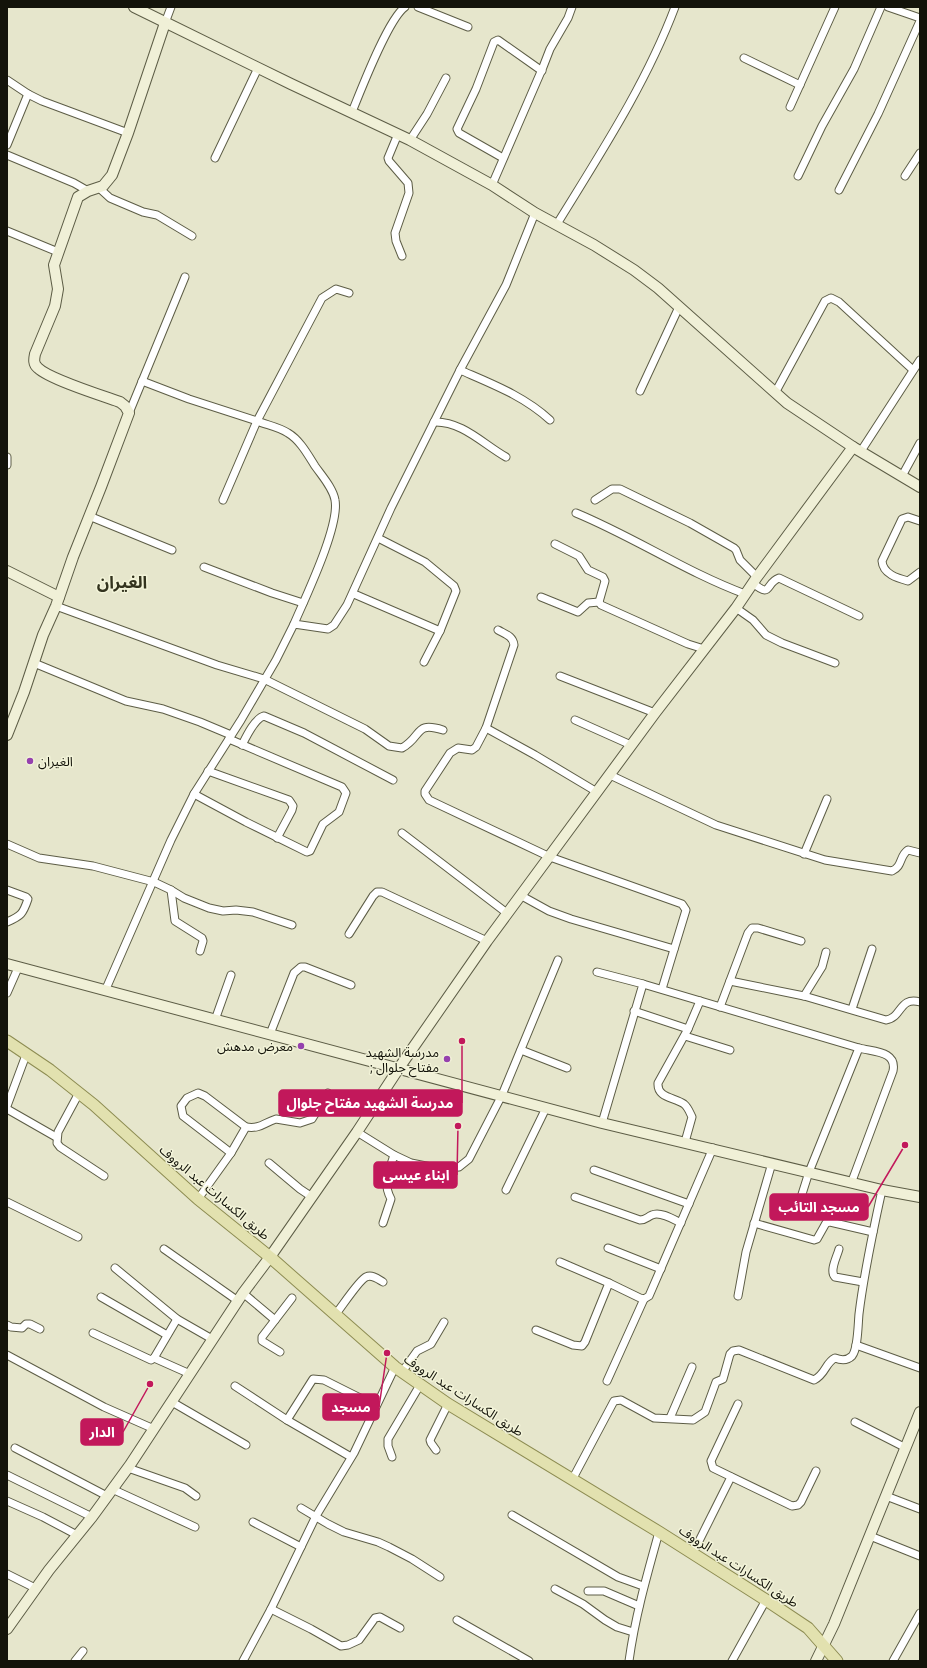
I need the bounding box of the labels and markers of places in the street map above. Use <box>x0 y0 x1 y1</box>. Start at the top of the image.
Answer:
place label: الغيران <box>38 754 73 770</box>
marker: الغيران <box>25 756 35 766</box>
place label: معرض مدهش <box>217 1039 293 1055</box>
marker: معرض مدهش <box>296 1041 306 1051</box>
place label: مدرسة الشهيد ; مفتاح جلوال <box>366 1045 439 1078</box>
marker: مدرسة الشهيد ; مفتاح جلوال <box>442 1054 452 1064</box>
callout: مدرسة الشهيد مفتاح جلوال <box>279 1090 462 1116</box>
callout: ابناء عيسى <box>374 1162 457 1188</box>
callout: مسجد التائب <box>770 1194 868 1220</box>
callout: مسجد <box>323 1394 379 1420</box>
callout: الدار <box>81 1419 123 1445</box>

